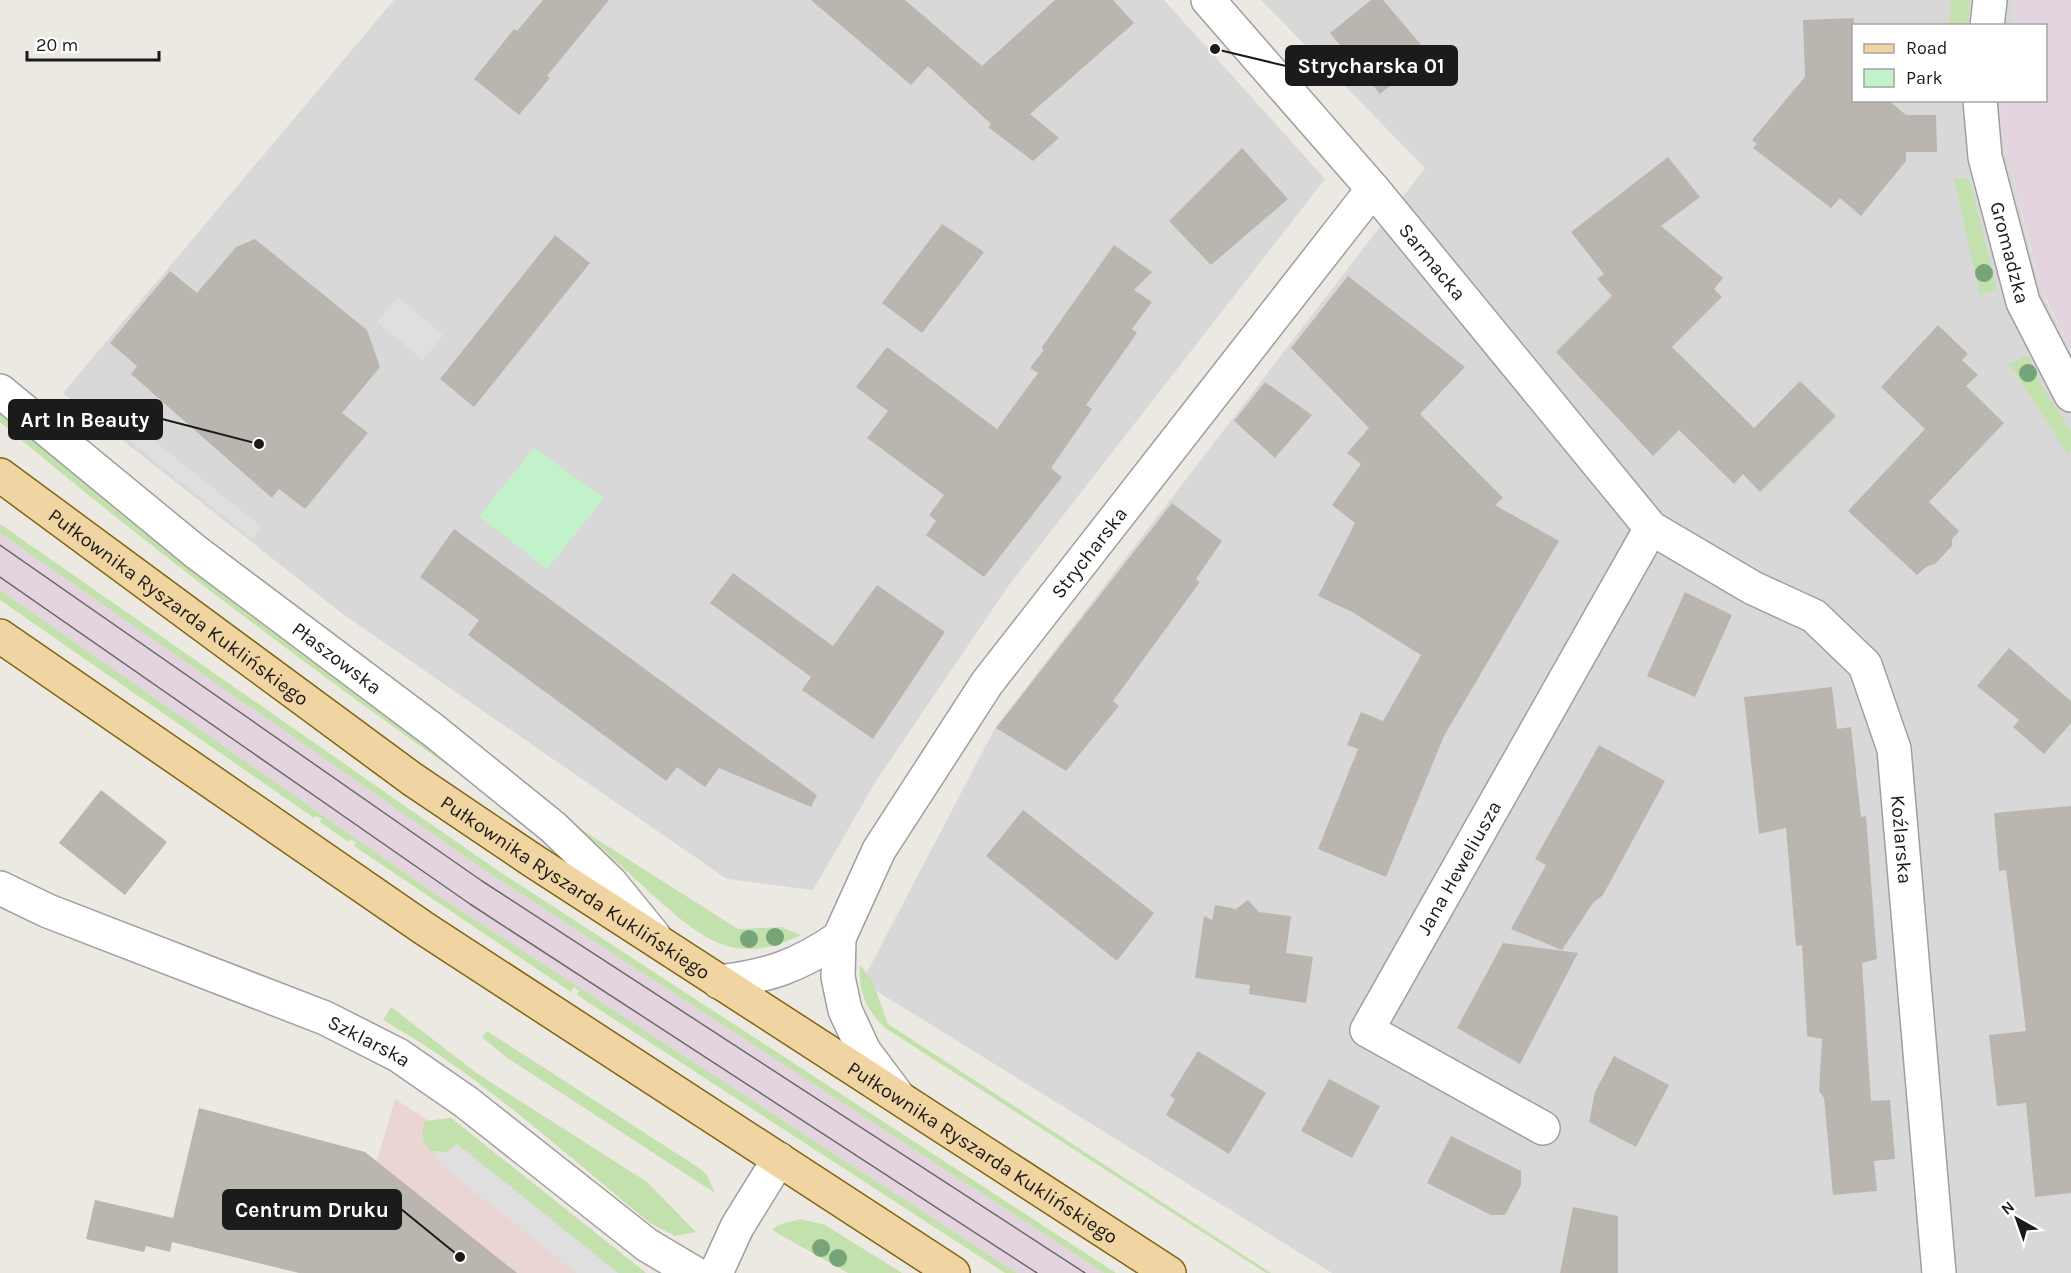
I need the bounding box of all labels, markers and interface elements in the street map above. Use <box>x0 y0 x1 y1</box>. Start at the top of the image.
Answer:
scale bar <box>27 24 159 62</box>
legend <box>1852 24 2047 102</box>
text: 20 m <box>36 34 78 56</box>
text: Road <box>1906 37 1947 59</box>
callout: Strycharska 01 <box>1286 46 1457 85</box>
text: Strycharska 01 <box>1297 54 1445 78</box>
text: Park <box>1906 67 1943 89</box>
street label: Gromadzka <box>1986 199 2034 306</box>
street label: Sarmacka <box>1394 219 1471 305</box>
callout: Art In Beauty <box>9 400 162 439</box>
text: Art In Beauty <box>21 408 150 432</box>
street label: Strycharska <box>1046 502 1132 603</box>
street label: Pułkownika Ryszarda Kuklińskiego <box>44 503 313 710</box>
street label: Płaszowska <box>288 617 386 699</box>
street label: Pułkownika Ryszarda Kuklińskiego <box>436 790 714 984</box>
street label: Koźlarska <box>1886 794 1917 885</box>
street label: Jana Heweliusza <box>1412 797 1506 939</box>
street label: Szklarska <box>324 1010 415 1072</box>
street label: Pułkownika Ryszarda Kuklińskiego <box>843 1056 1122 1248</box>
north arrow <box>1987 1189 2047 1249</box>
callout: Centrum Druku <box>223 1190 401 1229</box>
text: N <box>1997 1197 2018 1219</box>
text: Centrum Druku <box>235 1198 389 1222</box>

